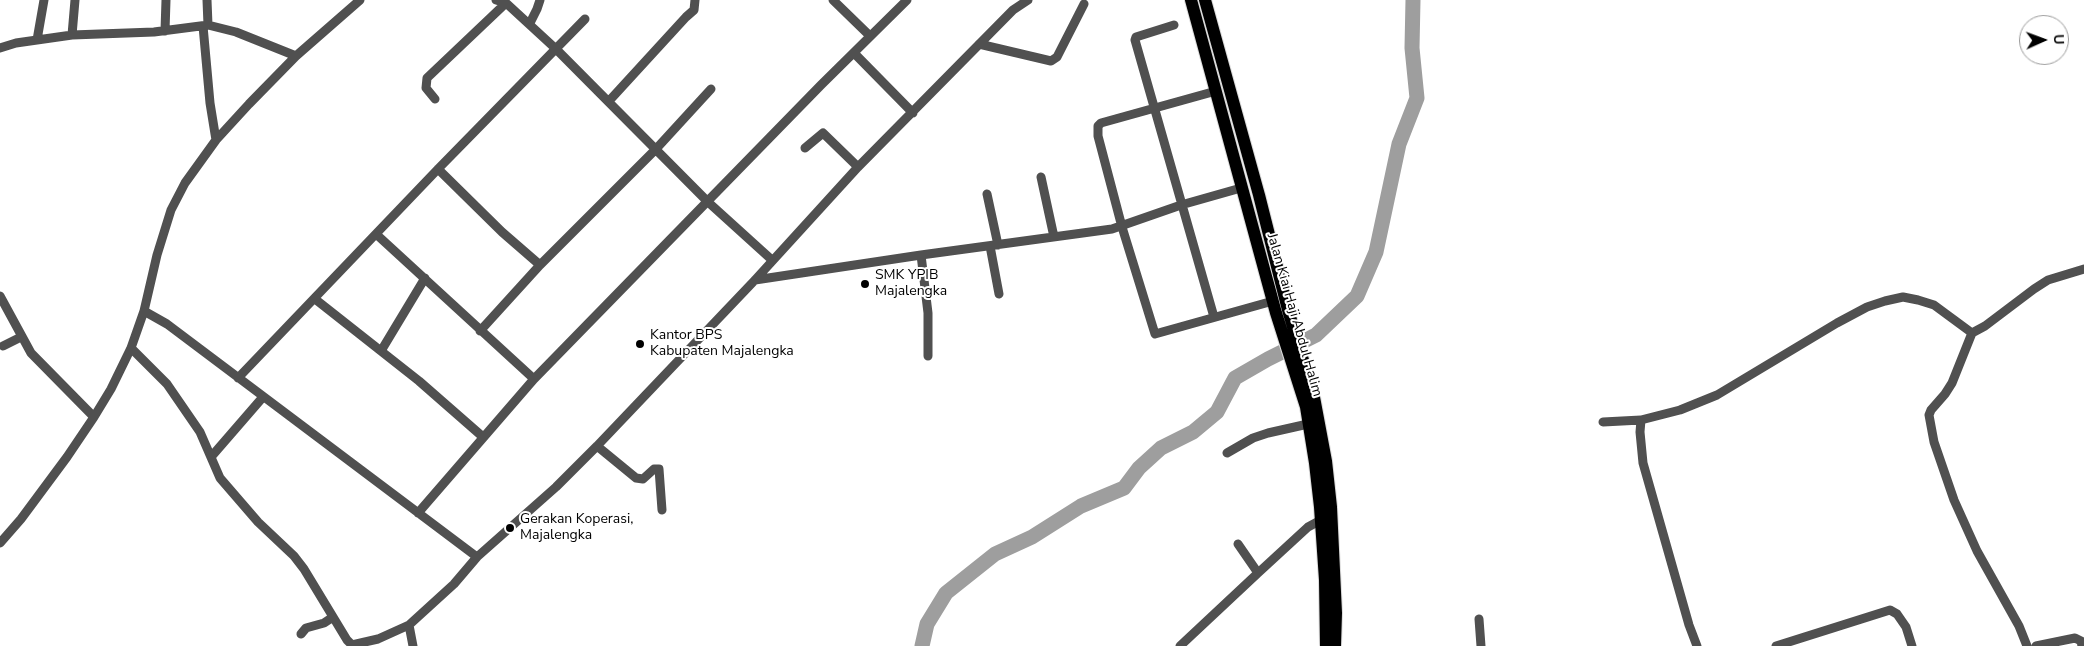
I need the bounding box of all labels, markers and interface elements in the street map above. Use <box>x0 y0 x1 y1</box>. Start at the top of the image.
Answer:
north arrow <box>2019 15 2069 65</box>
text: U <box>2049 34 2068 45</box>
street label: Jalan Kiai Haji Abdul Halim <box>1263 231 1325 399</box>
place label: SMK YPIB Majalengka <box>875 268 947 300</box>
marker: SMK YPIB Majalengka <box>859 278 871 290</box>
place label: Kantor BPS Kabupaten Majalengka <box>650 328 794 361</box>
marker: Kantor BPS Kabupaten Majalengka <box>634 338 646 350</box>
place label: Gerakan Koperasi, Majalengka <box>520 512 633 544</box>
marker: Gerakan Koperasi, Majalengka <box>504 522 516 534</box>

